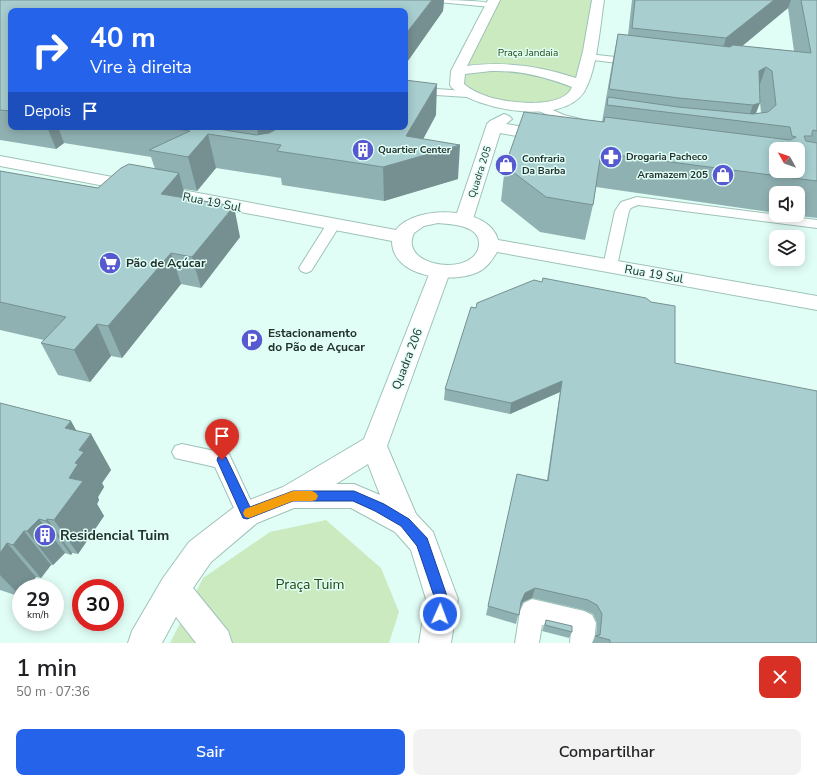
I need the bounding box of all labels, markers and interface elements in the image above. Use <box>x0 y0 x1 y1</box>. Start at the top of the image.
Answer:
text: 40 m <box>90 19 156 57</box>
icon: right <box>24 24 76 76</box>
park label: Praça Jandaia <box>498 46 558 60</box>
text: Vire à direita <box>90 55 192 79</box>
icon: arrive <box>79 100 101 122</box>
text: Depois <box>24 101 71 121</box>
building icon: Quartier Center <box>350 137 376 163</box>
north arrow <box>769 142 805 178</box>
map controls <box>769 142 805 266</box>
place label: Quartier Center <box>378 143 451 157</box>
street label: Quadra 205 <box>465 144 495 200</box>
pharmacy icon: Drogaria Pacheco <box>598 144 624 170</box>
place label: Drogaria Pacheco <box>626 150 708 164</box>
shop icon: Confraria Da Barba <box>493 152 519 178</box>
place label: Confraria Da Barba <box>522 152 566 178</box>
shop icon: Aramazem 205 <box>710 162 736 188</box>
place label: Aramazem 205 <box>637 168 708 182</box>
button: sound <box>769 186 805 222</box>
street label: Rua 19 Sul <box>181 188 243 216</box>
button: layers <box>769 230 805 266</box>
supermarket icon: Pão de Açúcar <box>97 250 123 276</box>
place label: Pão de Açúcar <box>126 255 206 271</box>
street label: Rua 19 Sul <box>623 261 685 287</box>
place label: Estacionamento do Pão de Açucar <box>268 325 365 355</box>
street label: Quadra 206 <box>388 326 426 392</box>
parking icon: Estacionamento do Pão de Açucar <box>239 327 265 353</box>
pin <box>205 419 239 460</box>
icon: arrive <box>211 425 233 447</box>
building icon: Residencial Tuim <box>32 522 58 548</box>
place label: Residencial Tuim <box>60 526 169 545</box>
park label: Praça Tuim <box>275 575 345 594</box>
speed limit sign: 30 <box>72 579 124 631</box>
text: 29 <box>26 586 50 613</box>
position arrow <box>419 593 461 635</box>
text: km/h <box>27 608 49 622</box>
text: 1 min <box>16 652 77 684</box>
button: close <box>759 656 801 698</box>
text: 50 m · 07:36 <box>16 683 90 701</box>
button: Sair <box>16 729 405 775</box>
button: Compartilhar <box>413 729 801 775</box>

